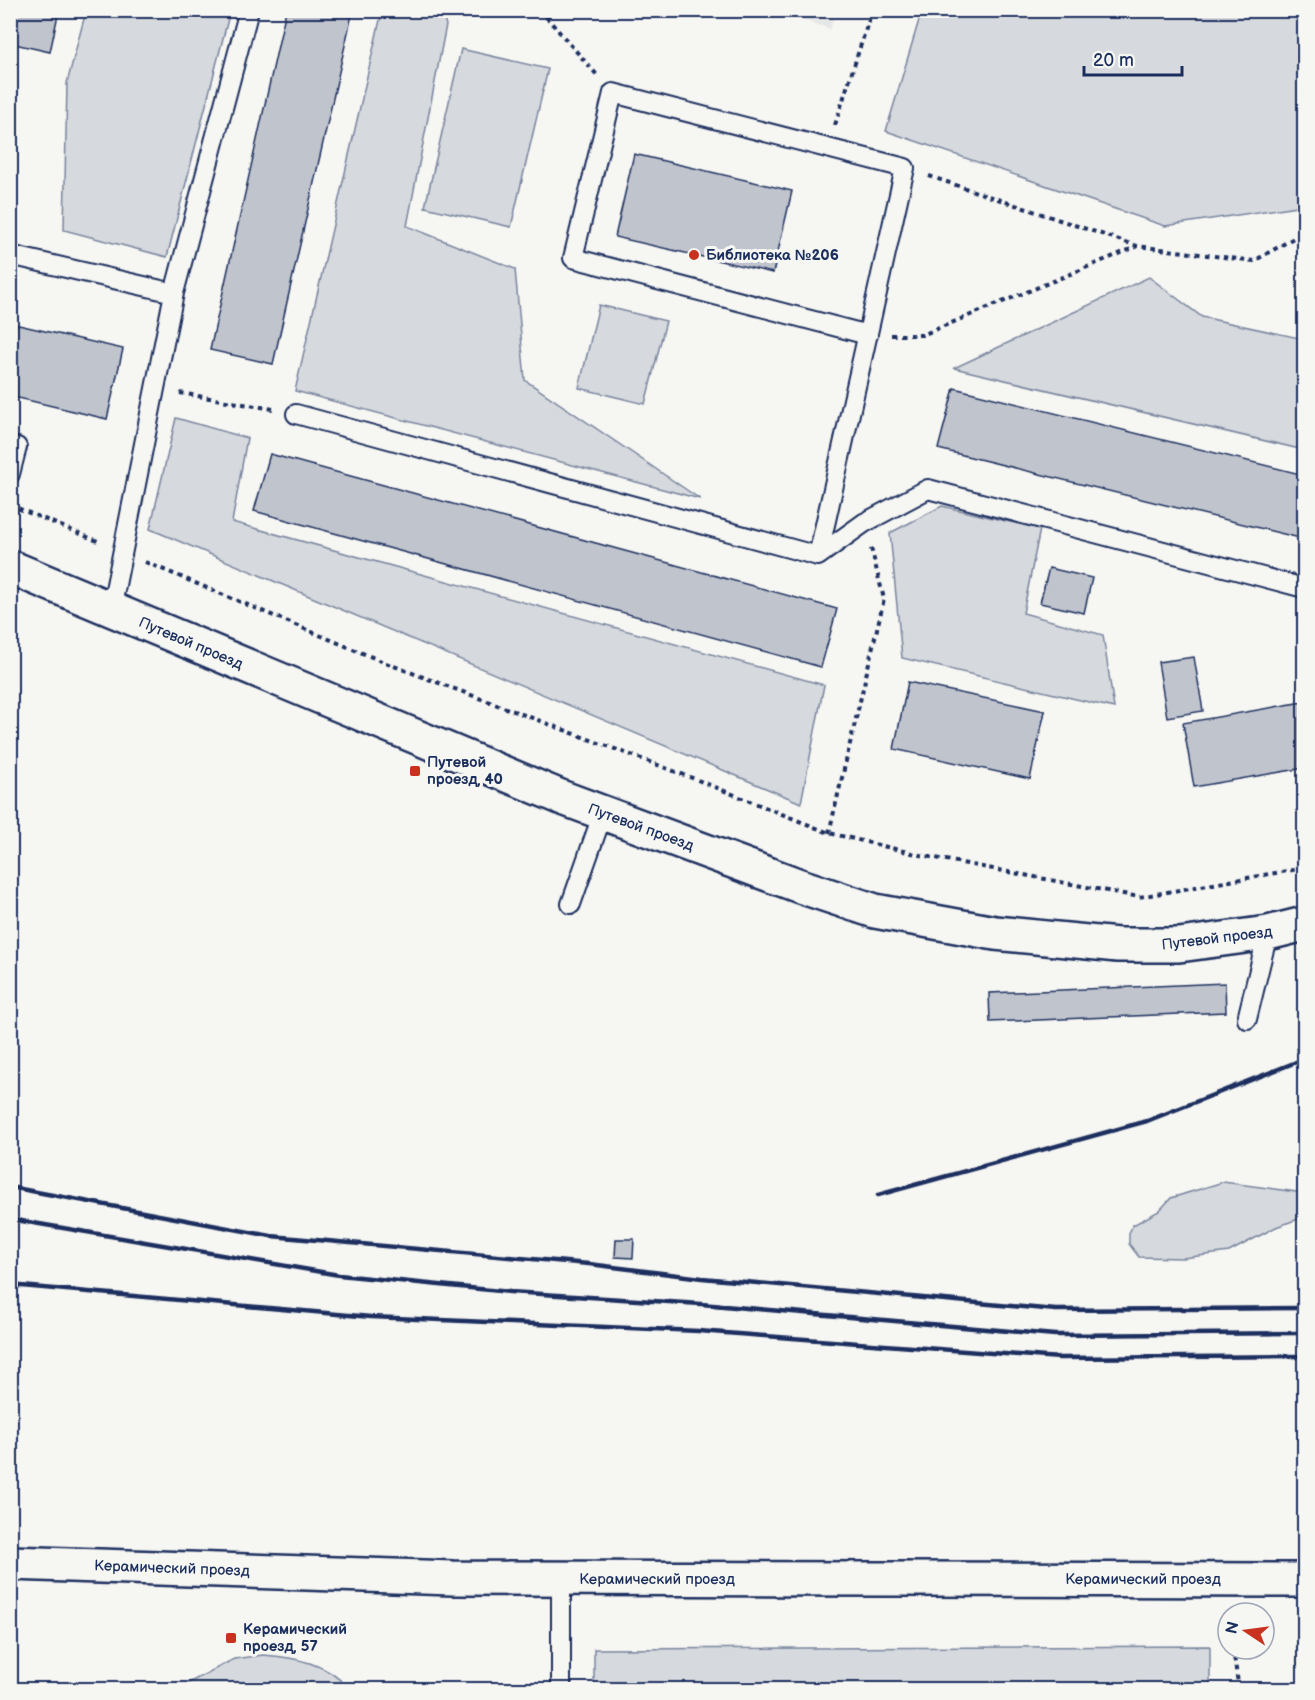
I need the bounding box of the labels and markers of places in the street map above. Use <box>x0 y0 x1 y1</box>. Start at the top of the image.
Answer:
place label: Библиотека №206 <box>706 246 839 265</box>
marker: Библиотека №206 <box>687 248 701 262</box>
place label: Путевой проезд, 40 <box>427 753 503 789</box>
marker: Путевой проезд, 40 <box>408 764 422 778</box>
place label: Керамический проезд, 57 <box>243 1620 347 1656</box>
marker: Керамический проезд, 57 <box>224 1631 238 1645</box>

